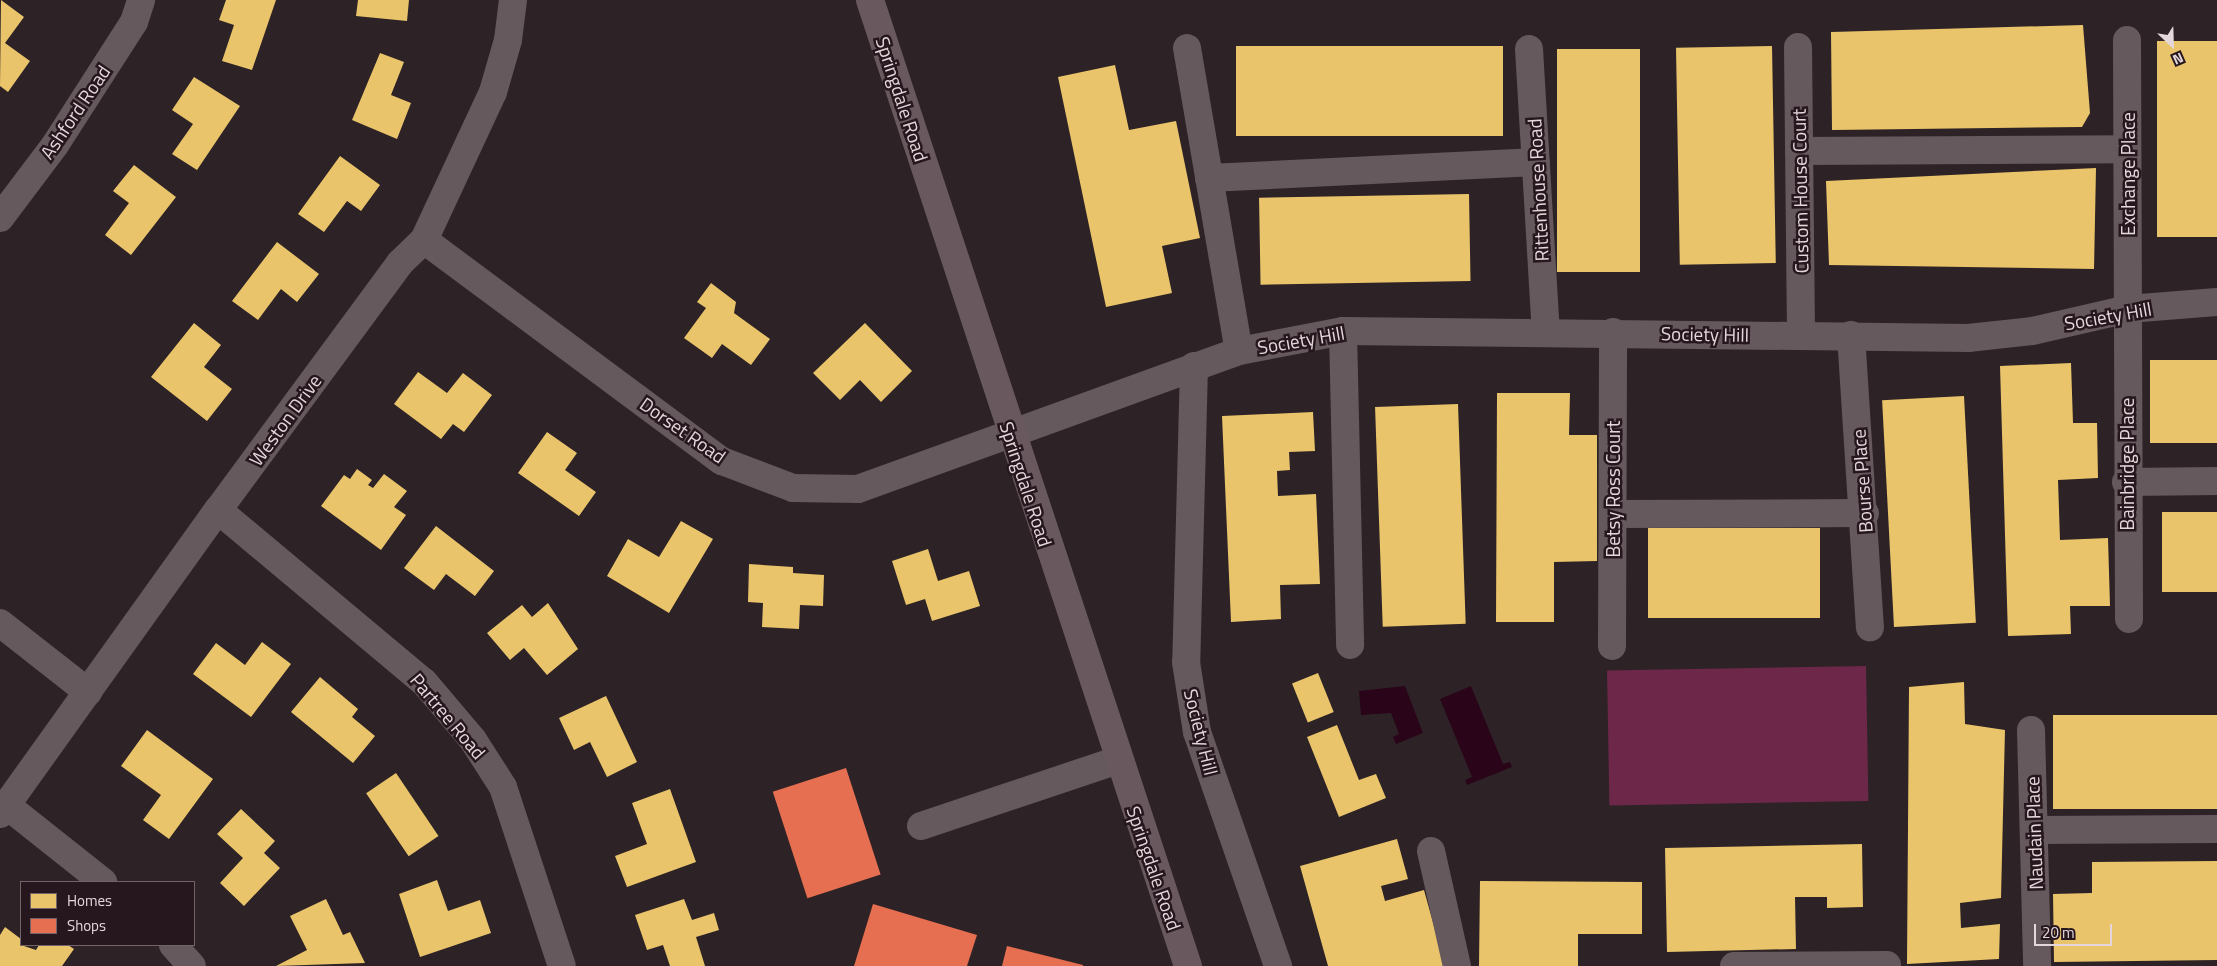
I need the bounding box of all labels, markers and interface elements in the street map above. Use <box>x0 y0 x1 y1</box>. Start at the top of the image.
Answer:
north arrow <box>2147 20 2197 70</box>
street label: Springdale Road <box>871 34 933 164</box>
text: N <box>2170 48 2187 71</box>
street label: Ashford Road <box>35 61 115 163</box>
street label: Custom House Court <box>1787 108 1813 274</box>
street label: Exchange Place <box>2117 112 2139 236</box>
street label: Rittenhouse Road <box>1523 118 1553 262</box>
street label: Society Hill <box>2063 297 2153 335</box>
street label: Society Hill <box>1256 321 1346 359</box>
street label: Society Hill <box>1661 322 1749 346</box>
street label: Weston Drive <box>244 370 326 470</box>
street label: Dorset Road <box>636 392 730 468</box>
street label: Bainbridge Place <box>2116 398 2138 530</box>
street label: Springdale Road <box>995 419 1057 549</box>
street label: Betsy Ross Court <box>1602 421 1624 557</box>
street label: Bourse Place <box>1847 428 1877 534</box>
street label: Partree Road <box>406 669 490 763</box>
street label: Society Hill <box>1179 686 1223 778</box>
street label: Naudain Place <box>2021 776 2047 890</box>
street label: Springdale Road <box>1122 803 1186 933</box>
legend <box>20 881 195 946</box>
text: Homes <box>67 889 112 912</box>
text: Shops <box>67 914 106 937</box>
scale bar <box>2037 914 2114 946</box>
text: 20 m <box>2042 921 2075 944</box>

